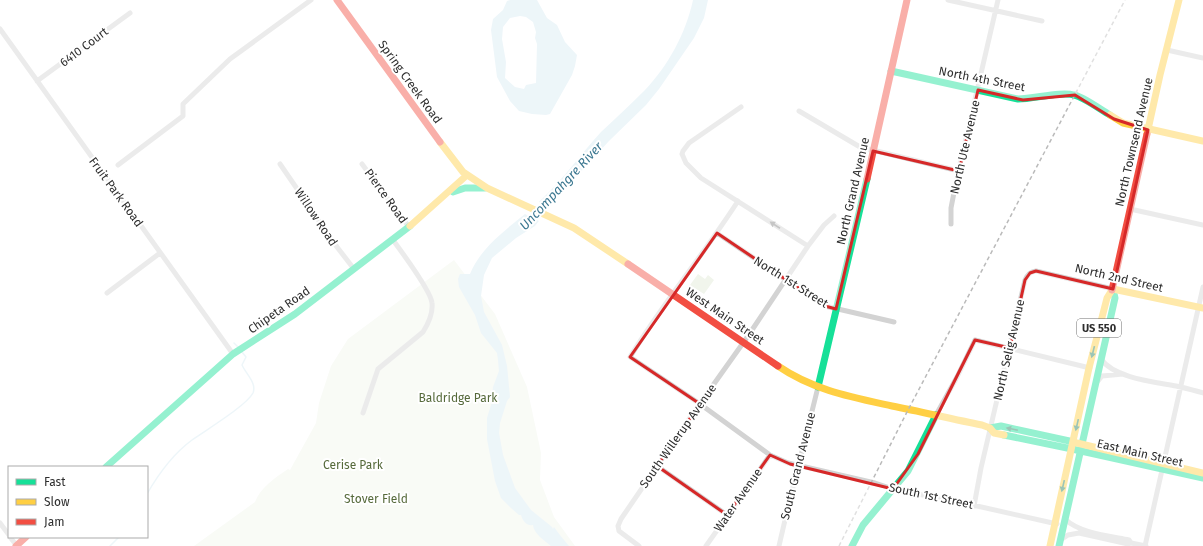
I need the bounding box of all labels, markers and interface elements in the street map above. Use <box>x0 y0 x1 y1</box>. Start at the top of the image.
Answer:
street label: 6410 Court <box>57 24 111 70</box>
street label: Spring Creek Road <box>375 38 445 126</box>
street label: North 4th Street <box>938 64 1027 94</box>
street label: North Townsend Avenue <box>1112 76 1156 208</box>
street label: North Ute Avenue <box>947 99 983 195</box>
street label: North Grand Avenue <box>834 136 872 246</box>
water label: Uncompahgre River <box>516 138 606 233</box>
street label: Fruit Park Road <box>86 155 146 229</box>
street label: Pierce Road <box>362 166 410 226</box>
street label: Willow Road <box>292 185 340 249</box>
one-way arrow <box>770 221 780 229</box>
street label: North 1st Street <box>751 253 831 311</box>
street label: North 2nd Street <box>1073 261 1165 295</box>
street label: Chipeta Road <box>245 284 313 336</box>
street label: West Main Street <box>683 285 767 348</box>
street label: North Selig Avenue <box>991 298 1027 402</box>
road number: US 550 <box>1077 319 1121 337</box>
one-way arrow <box>1090 346 1096 359</box>
street label: South Willerup Avenue <box>637 381 719 491</box>
park label: Baldridge Park <box>419 391 498 405</box>
street label: South Grand Avenue <box>778 411 818 521</box>
one-way arrow <box>1074 419 1080 431</box>
one-way arrow <box>1006 425 1018 431</box>
street label: East Main Street <box>1096 436 1185 470</box>
park label: Cerise Park <box>323 458 384 472</box>
legend <box>8 466 148 538</box>
street label: Water Avenue <box>711 466 765 534</box>
text: Fast <box>44 475 66 489</box>
street label: South 1st Street <box>888 480 975 512</box>
one-way arrow <box>1059 480 1065 492</box>
park label: Stover Field <box>344 492 408 506</box>
text: Slow <box>44 495 70 509</box>
text: Jam <box>44 515 64 529</box>

